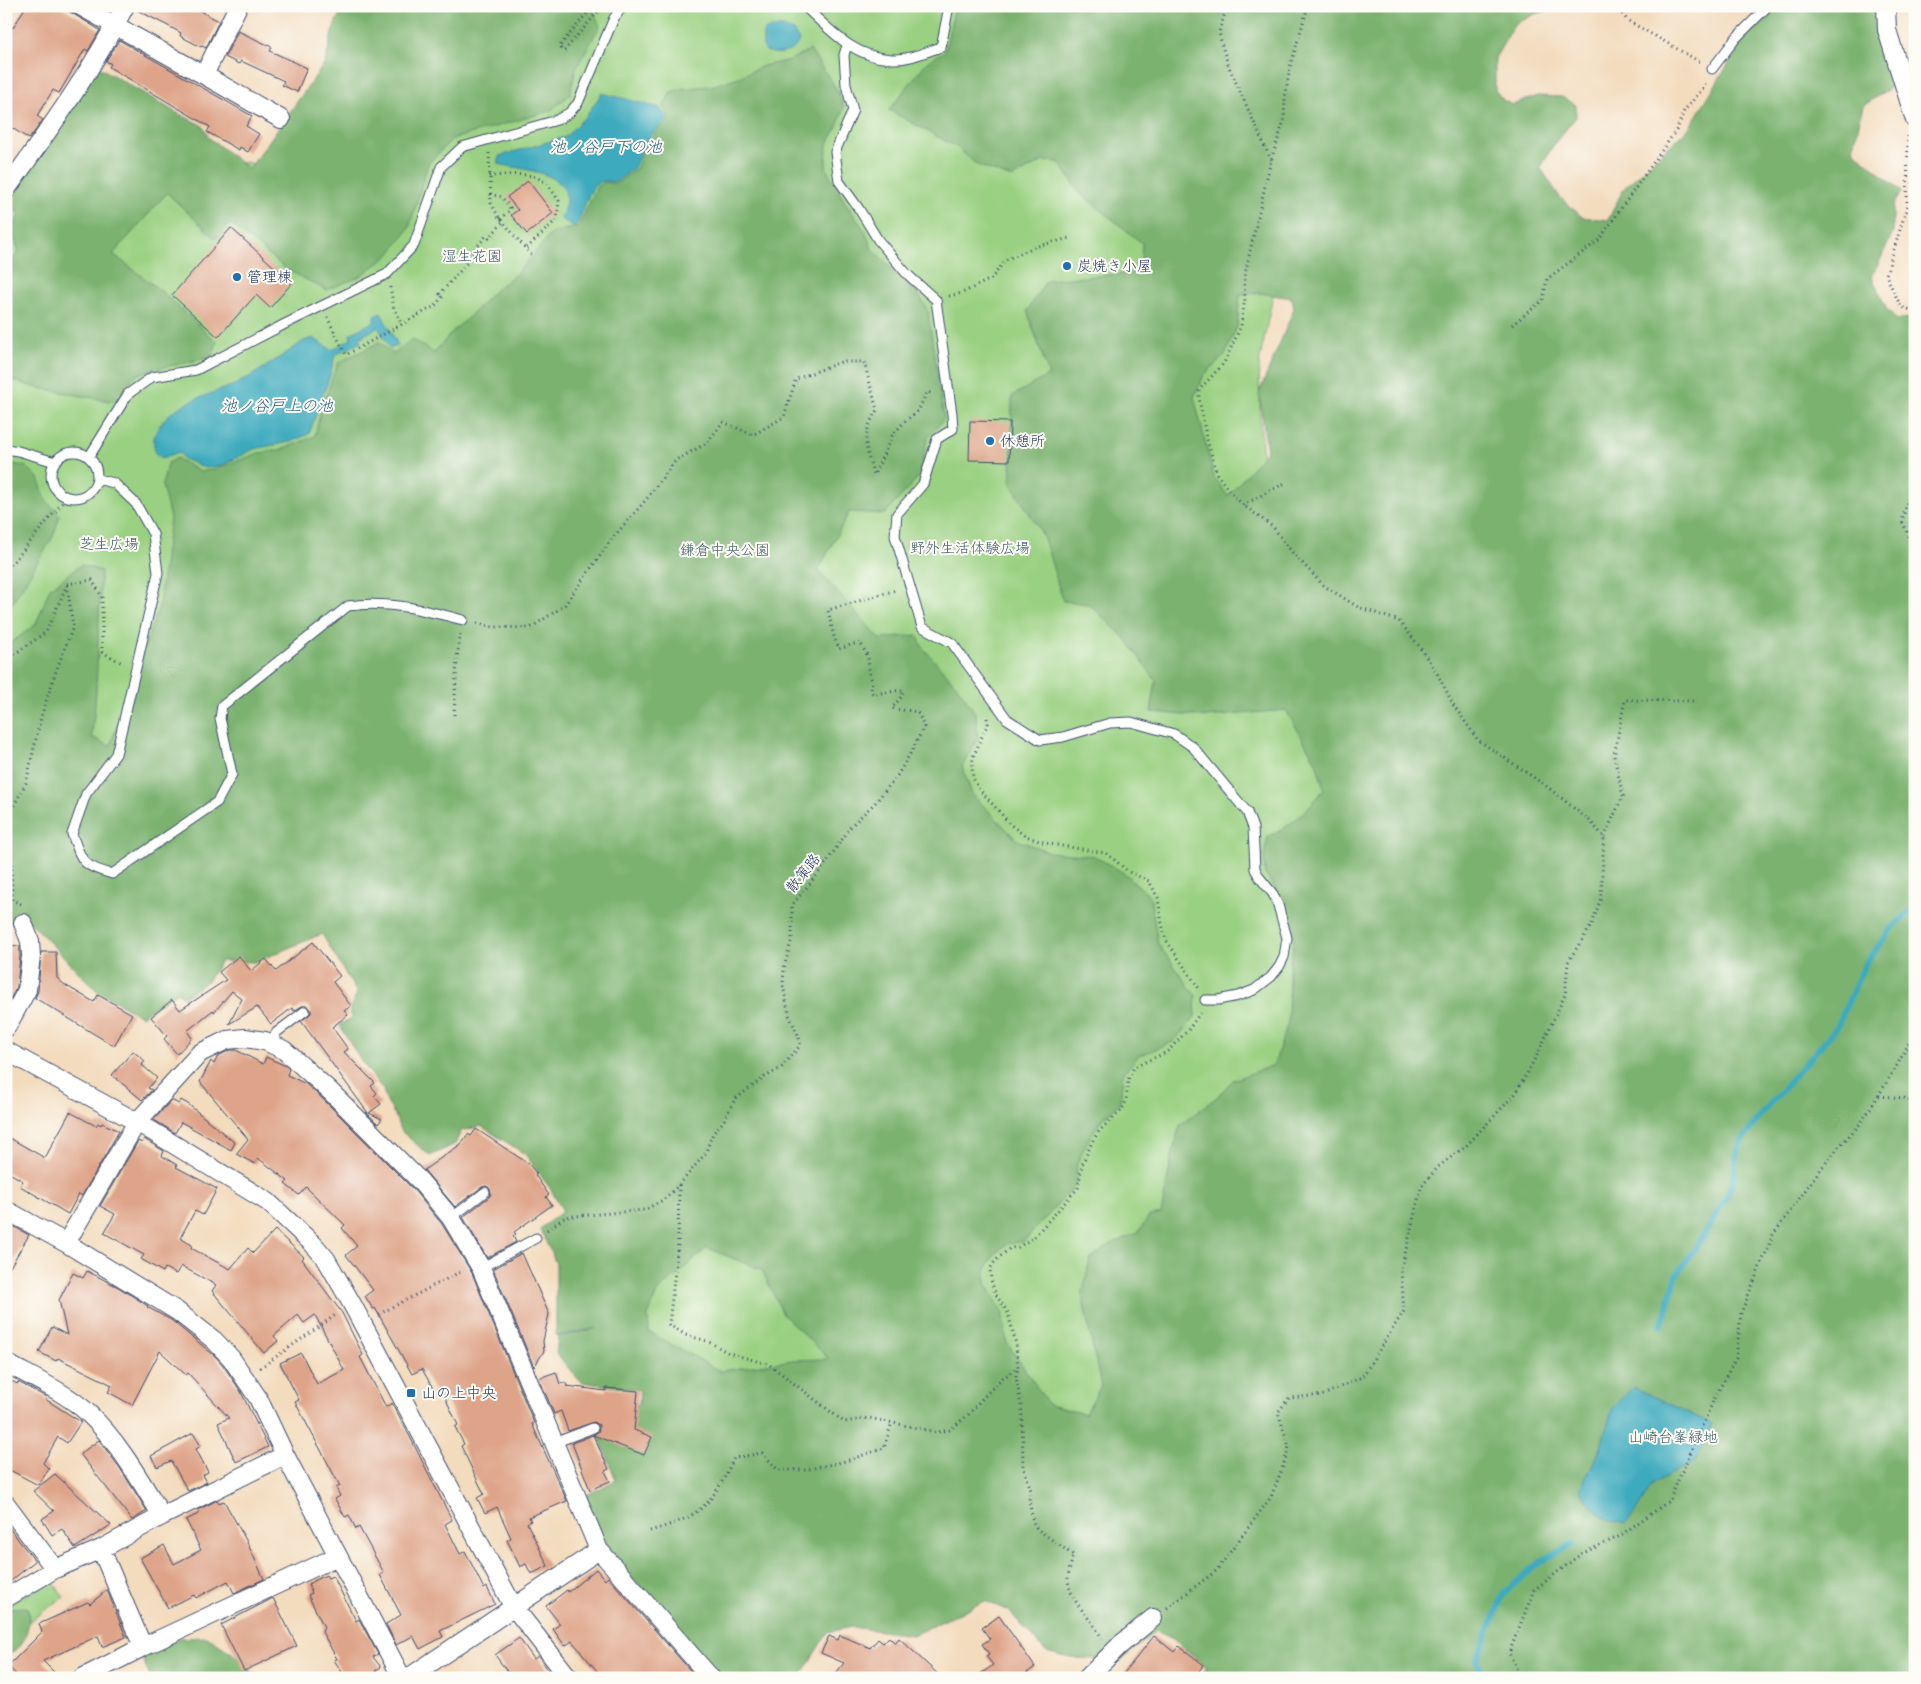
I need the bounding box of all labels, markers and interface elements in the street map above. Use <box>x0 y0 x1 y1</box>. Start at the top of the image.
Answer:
water label: 池ノ谷戸下の池 <box>550 138 663 156</box>
park label: 湿生花園 <box>442 247 502 265</box>
place label: 炭焼き小屋 <box>1077 257 1152 275</box>
marker: 炭焼き小屋 <box>1061 260 1073 272</box>
place label: 管理棟 <box>247 268 292 286</box>
marker: 管理棟 <box>231 271 243 283</box>
water label: 池ノ谷戸上の池 <box>221 397 334 415</box>
place label: 休憩所 <box>1000 432 1045 450</box>
marker: 休憩所 <box>984 435 996 447</box>
park label: 芝生広場 <box>79 535 139 553</box>
park label: 野外生活体験広場 <box>910 539 1030 557</box>
park label: 鎌倉中央公園 <box>680 541 770 559</box>
street label: 散策路 <box>782 850 824 896</box>
place label: 山の上中央 <box>421 1384 496 1402</box>
marker: 山の上中央 <box>405 1387 417 1399</box>
park label: 山崎台峯緑地 <box>1628 1428 1718 1446</box>

